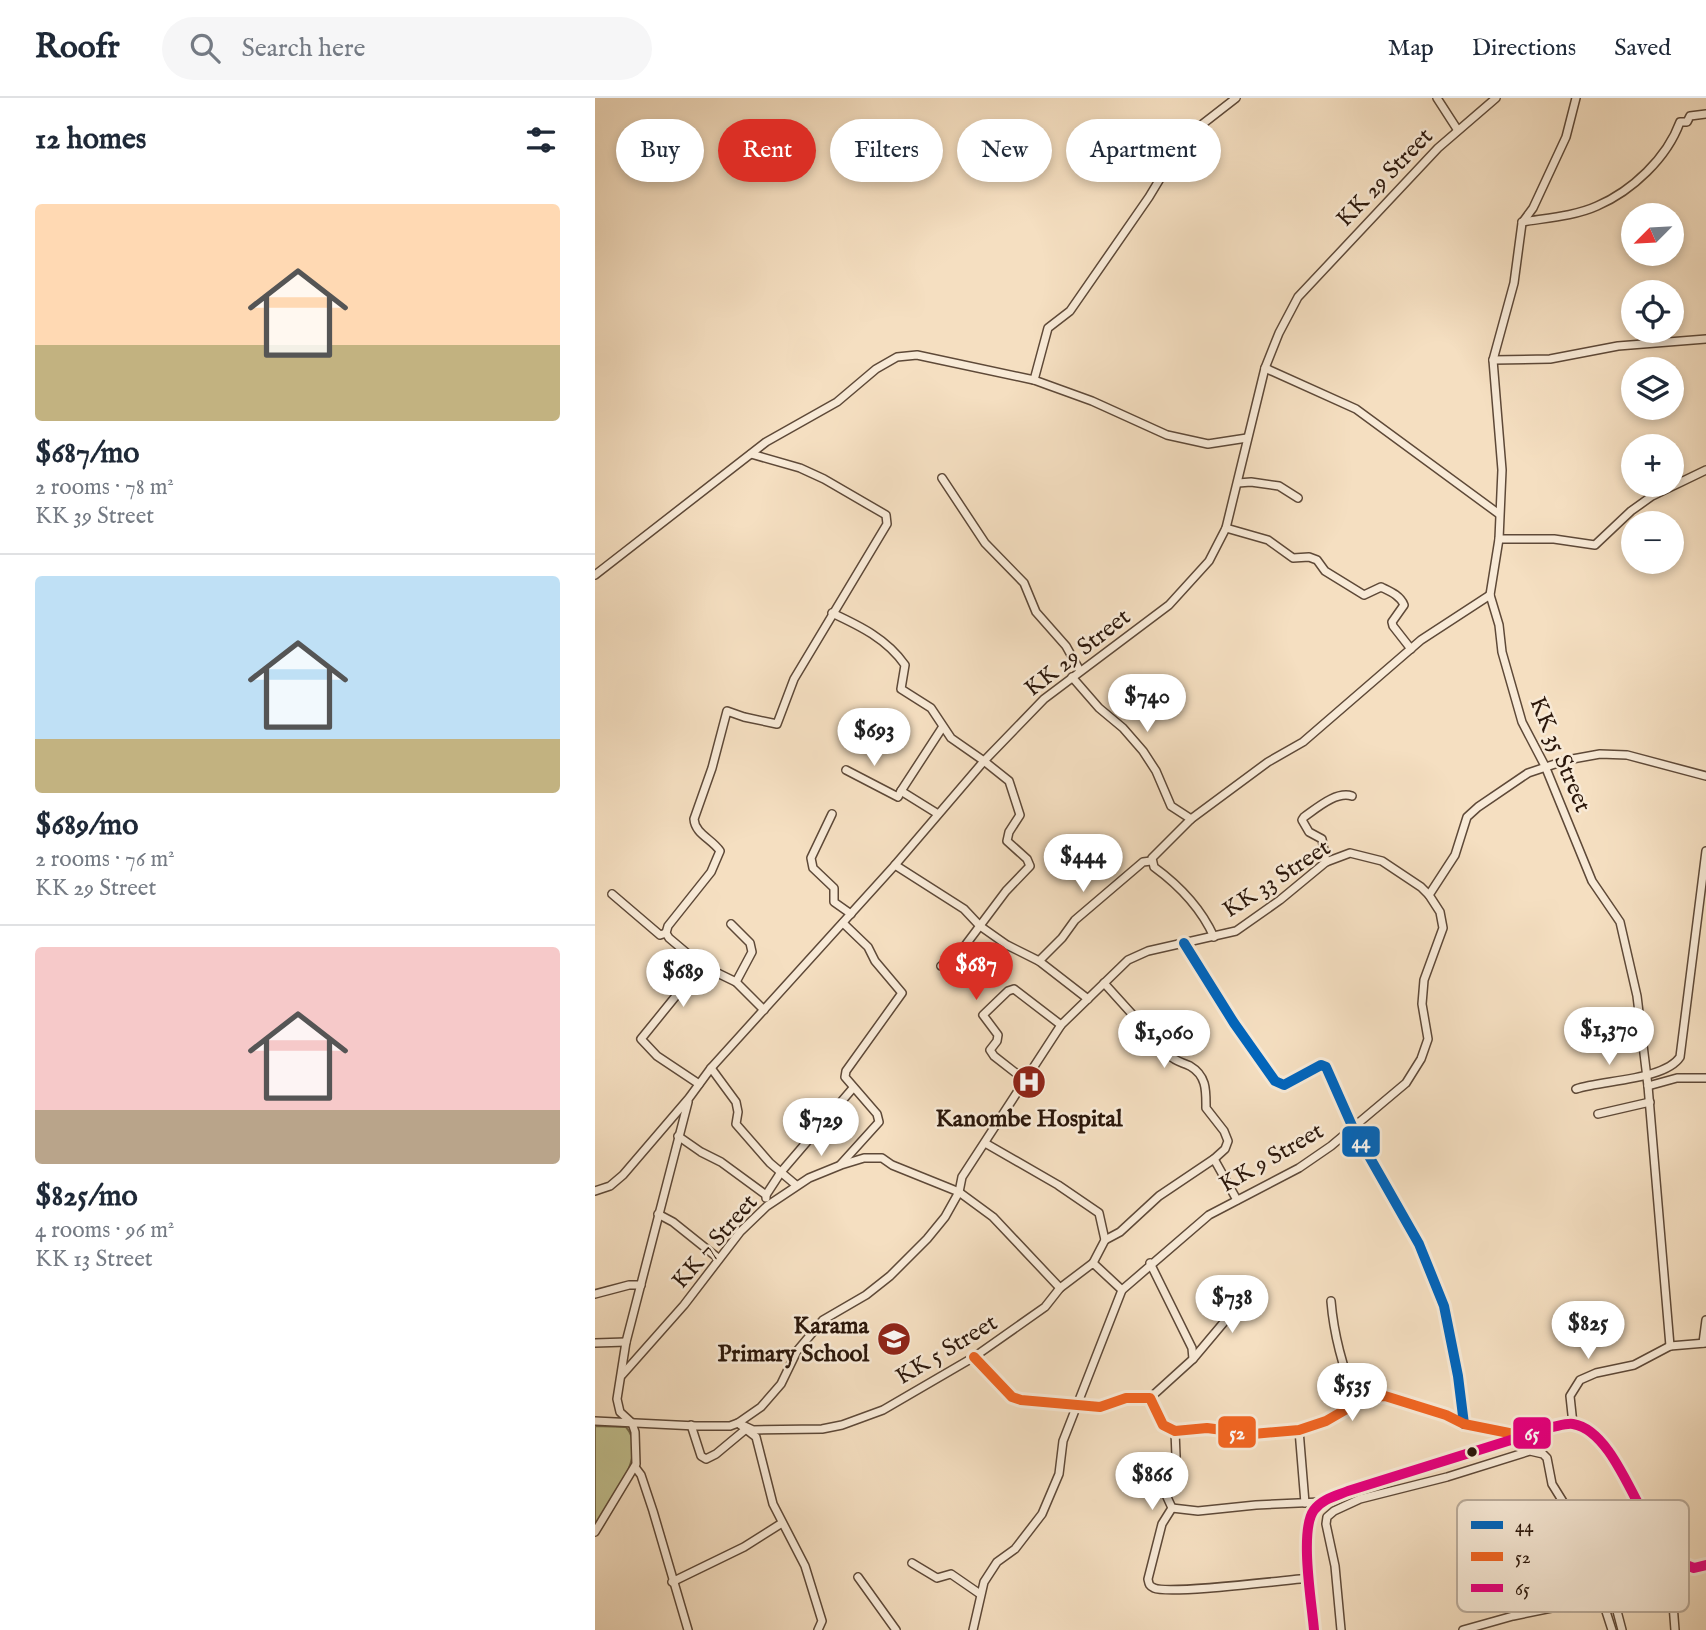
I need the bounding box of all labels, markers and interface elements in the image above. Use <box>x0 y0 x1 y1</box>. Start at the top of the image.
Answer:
search box <box>162 17 652 80</box>
text: Roofr <box>35 27 120 69</box>
icon: search <box>186 29 224 67</box>
text: Search here <box>242 32 365 65</box>
text: Map <box>1388 33 1434 64</box>
text: Directions <box>1472 33 1576 64</box>
text: Saved <box>1614 33 1671 64</box>
chip: Buy <box>616 119 704 182</box>
chip: Rent <box>718 119 816 182</box>
chip: Filters <box>830 119 943 182</box>
chip: New <box>957 119 1052 182</box>
chip: Apartment <box>1066 119 1221 182</box>
text: 12 homes <box>35 121 146 159</box>
icon: filters <box>522 121 560 159</box>
street label: KK 29 Street <box>1330 122 1440 234</box>
north arrow <box>1621 203 1683 266</box>
map controls <box>1621 203 1684 574</box>
icon: home <box>235 250 361 376</box>
button: locate <box>1621 280 1684 343</box>
button: layers <box>1621 357 1684 420</box>
button: + <box>1621 434 1684 497</box>
text: $687/mo <box>35 435 140 473</box>
text: 2 rooms · 78 m² <box>35 473 174 502</box>
text: KK 39 Street <box>35 502 154 531</box>
button: − <box>1621 511 1684 574</box>
street label: KK 29 Street <box>1019 602 1137 704</box>
icon: home <box>235 622 361 748</box>
pin: $740 <box>1106 674 1188 734</box>
text: $740 <box>1124 682 1170 711</box>
street label: KK 35 Street <box>1521 692 1598 817</box>
pin: $693 <box>833 708 915 768</box>
text: $693 <box>853 716 895 745</box>
text: $689/mo <box>35 807 138 845</box>
street label: KK 33 Street <box>1217 833 1337 926</box>
pin: $444 <box>1042 834 1124 894</box>
text: $444 <box>1060 842 1106 871</box>
text: 2 rooms · 76 m² <box>35 845 175 874</box>
text: KK 29 Street <box>35 874 156 903</box>
pin: $687 <box>935 942 1017 1002</box>
pin: $689 <box>642 950 724 1009</box>
text: $687 <box>955 950 997 979</box>
text: $689 <box>662 957 704 986</box>
icon: home <box>235 993 361 1119</box>
pin: $1,370 <box>1552 1007 1666 1067</box>
pin: $1,060 <box>1107 1010 1221 1070</box>
text: $1,370 <box>1580 1015 1638 1044</box>
text: $1,060 <box>1134 1018 1194 1047</box>
hospital icon: Kanombe Hospital <box>1010 1063 1048 1101</box>
pin: $729 <box>780 1098 862 1158</box>
place label: Kanombe Hospital <box>935 1104 1123 1135</box>
text: $729 <box>799 1106 843 1135</box>
street label: KK 9 Street <box>1214 1116 1329 1201</box>
line badge: 44 <box>1341 1125 1381 1158</box>
text: 44 <box>1352 1131 1371 1155</box>
text: $825/mo <box>35 1178 138 1216</box>
street label: KK 7 Street <box>665 1188 765 1296</box>
text: 4 rooms · 96 m² <box>35 1216 174 1245</box>
text: KK 13 Street <box>35 1245 153 1274</box>
pin: $738 <box>1191 1276 1273 1335</box>
text: $738 <box>1211 1283 1253 1312</box>
pin: $825 <box>1547 1302 1629 1361</box>
street label: KK 5 Street <box>890 1308 1003 1393</box>
text: $825 <box>1568 1309 1608 1338</box>
place label: Karama Primary School <box>717 1311 870 1370</box>
school or university icon: Karama Primary School <box>875 1320 913 1358</box>
pin: $535 <box>1311 1364 1393 1423</box>
text: $535 <box>1333 1371 1371 1400</box>
line badge: 52 <box>1217 1415 1257 1449</box>
line badge: 65 <box>1512 1416 1552 1450</box>
text: 52 <box>1229 1422 1245 1446</box>
text: 65 <box>1525 1423 1540 1447</box>
unlabelled marker <box>1465 1445 1479 1459</box>
pin: $866 <box>1111 1452 1193 1512</box>
text: $866 <box>1131 1460 1173 1489</box>
legend <box>1457 1500 1689 1612</box>
text: 44 <box>1515 1515 1534 1539</box>
text: 52 <box>1515 1546 1531 1570</box>
text: 65 <box>1515 1578 1530 1602</box>

